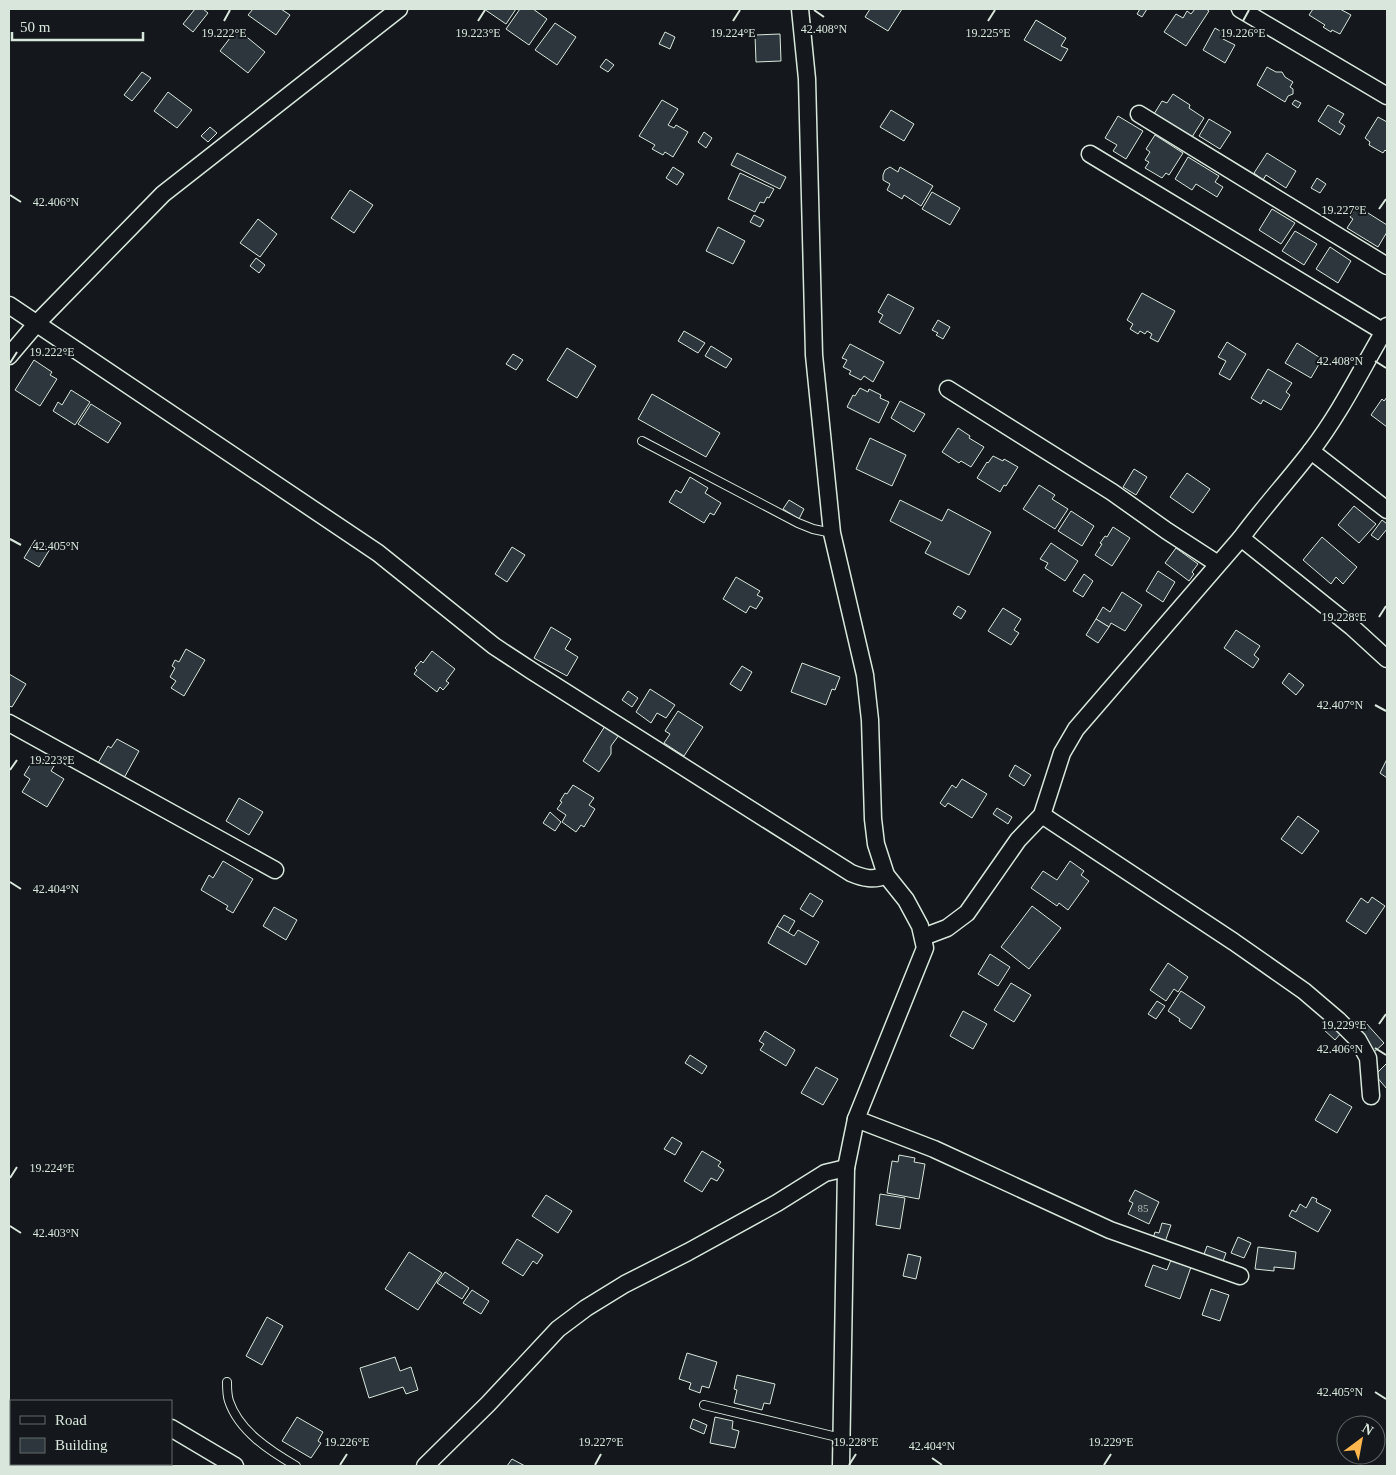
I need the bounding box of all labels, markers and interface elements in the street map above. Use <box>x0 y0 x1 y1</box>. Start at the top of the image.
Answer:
scale bar <box>12 10 144 42</box>
text: 50 m <box>20 19 51 35</box>
text: 42.408°N <box>801 22 848 36</box>
text: 19.222°E <box>201 26 247 40</box>
text: 19.223°E <box>455 26 501 40</box>
text: 19.224°E <box>710 26 756 40</box>
text: 19.225°E <box>965 26 1011 40</box>
text: 19.226°E <box>1220 26 1266 40</box>
text: 42.406°N <box>33 195 80 209</box>
text: 19.227°E <box>1321 203 1367 217</box>
text: 19.222°E <box>29 345 75 359</box>
text: 42.408°N <box>1317 354 1364 368</box>
text: 42.405°N <box>33 539 80 553</box>
text: 19.228°E <box>1321 610 1367 624</box>
text: 42.407°N <box>1317 698 1364 712</box>
text: 19.223°E <box>29 753 75 767</box>
text: 42.404°N <box>33 882 80 896</box>
text: 19.229°E <box>1321 1018 1367 1032</box>
text: 42.406°N <box>1317 1042 1364 1056</box>
text: 19.224°E <box>29 1161 75 1175</box>
house number: 85 <box>1138 1202 1149 1214</box>
text: 42.403°N <box>33 1226 80 1240</box>
text: 42.405°N <box>1317 1385 1364 1399</box>
legend <box>10 1400 172 1465</box>
text: Road <box>55 1412 87 1428</box>
north arrow <box>1336 1415 1386 1465</box>
text: N <box>1359 1420 1376 1438</box>
text: 19.226°E <box>324 1435 370 1449</box>
text: 19.227°E <box>578 1435 624 1449</box>
text: 19.228°E <box>833 1435 879 1449</box>
text: 19.229°E <box>1088 1435 1134 1449</box>
text: Building <box>55 1437 108 1453</box>
text: 42.404°N <box>909 1439 956 1453</box>

